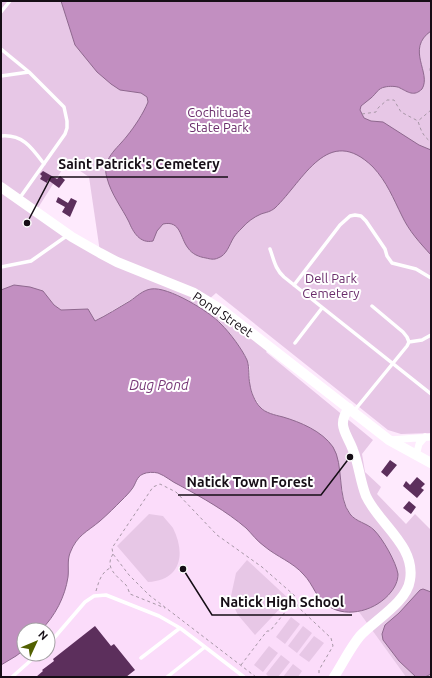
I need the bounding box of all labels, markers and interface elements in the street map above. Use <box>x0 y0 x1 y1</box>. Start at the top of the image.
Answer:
park label: Cochituate State Park <box>187 105 251 134</box>
callout: Saint Patrick's Cemetery <box>51 151 228 177</box>
text: Saint Patrick's Cemetery <box>58 156 220 172</box>
park label: Dell Park Cemetery <box>302 271 360 300</box>
street label: Pond Street <box>190 289 256 339</box>
water label: Dug Pond <box>129 377 190 393</box>
callout: Natick Town Forest <box>178 469 321 495</box>
text: Natick Town Forest <box>187 474 313 490</box>
callout: Natick High School <box>212 589 352 615</box>
text: Natick High School <box>220 594 344 610</box>
north arrow <box>16 622 56 662</box>
text: N <box>36 628 50 642</box>

